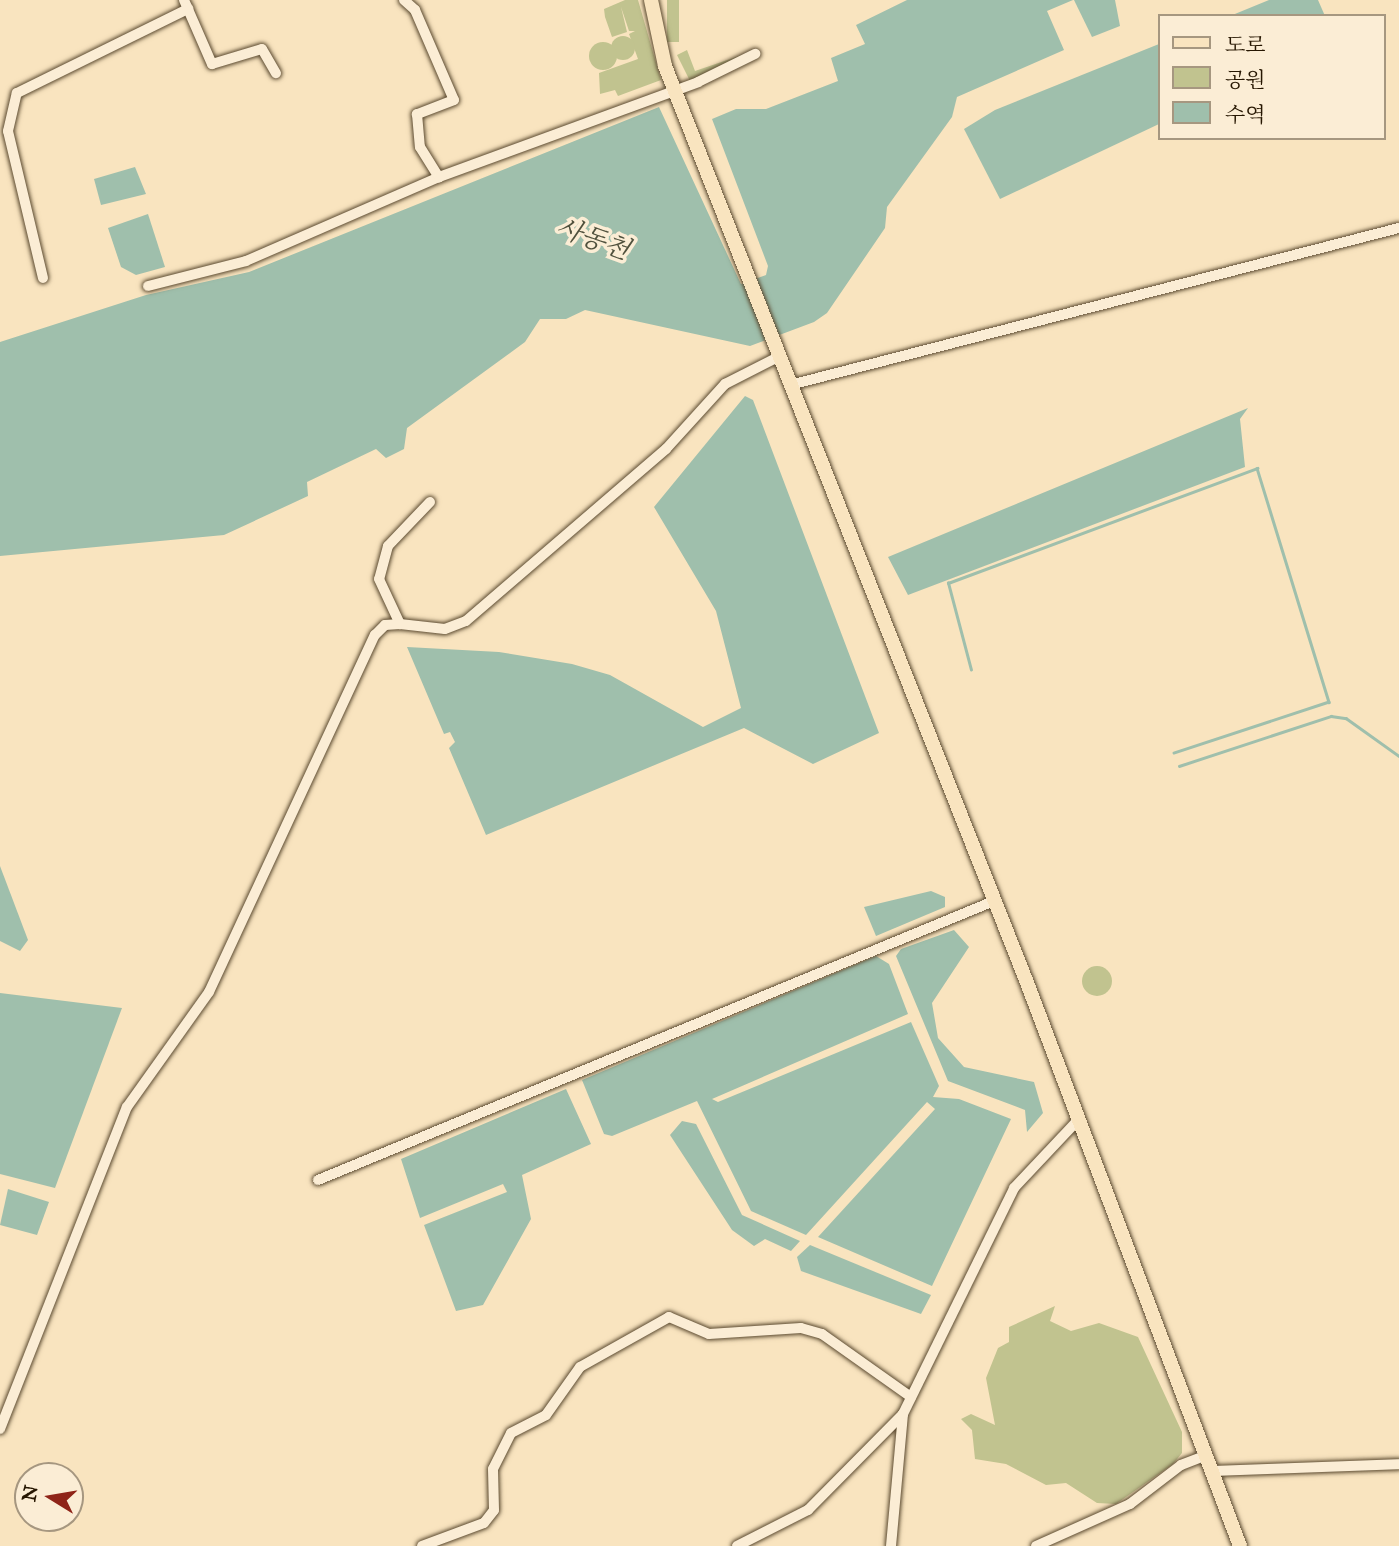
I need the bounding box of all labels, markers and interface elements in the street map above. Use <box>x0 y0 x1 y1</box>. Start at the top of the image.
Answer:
legend <box>1158 14 1385 140</box>
text: 도로 <box>1225 32 1266 58</box>
text: 공원 <box>1225 67 1266 93</box>
text: 수역 <box>1225 102 1266 128</box>
water label: 사동천 <box>552 211 634 267</box>
north arrow <box>14 1462 84 1532</box>
text: N <box>17 1483 43 1503</box>

